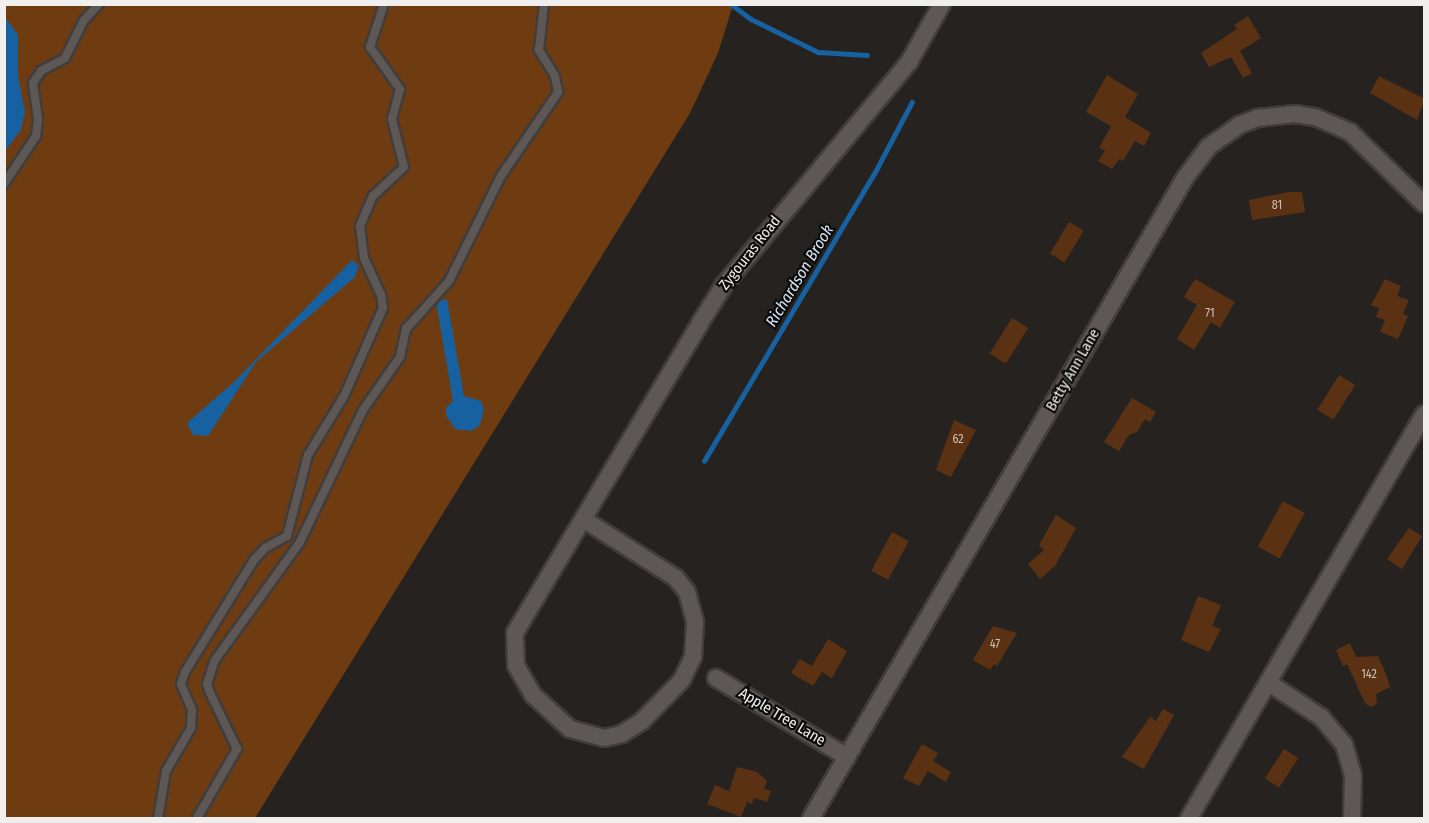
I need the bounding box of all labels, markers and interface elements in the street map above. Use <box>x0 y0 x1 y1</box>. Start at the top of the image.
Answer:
house number: 81 <box>1272 199 1282 213</box>
street label: Zygouras Road <box>715 212 785 294</box>
water label: Richardson Brook <box>762 222 838 330</box>
house number: 71 <box>1205 307 1215 321</box>
street label: Betty Ann Lane <box>1042 326 1104 414</box>
house number: 62 <box>952 433 964 447</box>
house number: 47 <box>990 638 1000 652</box>
house number: 142 <box>1361 668 1377 682</box>
street label: Apple Tree Lane <box>736 684 828 750</box>

